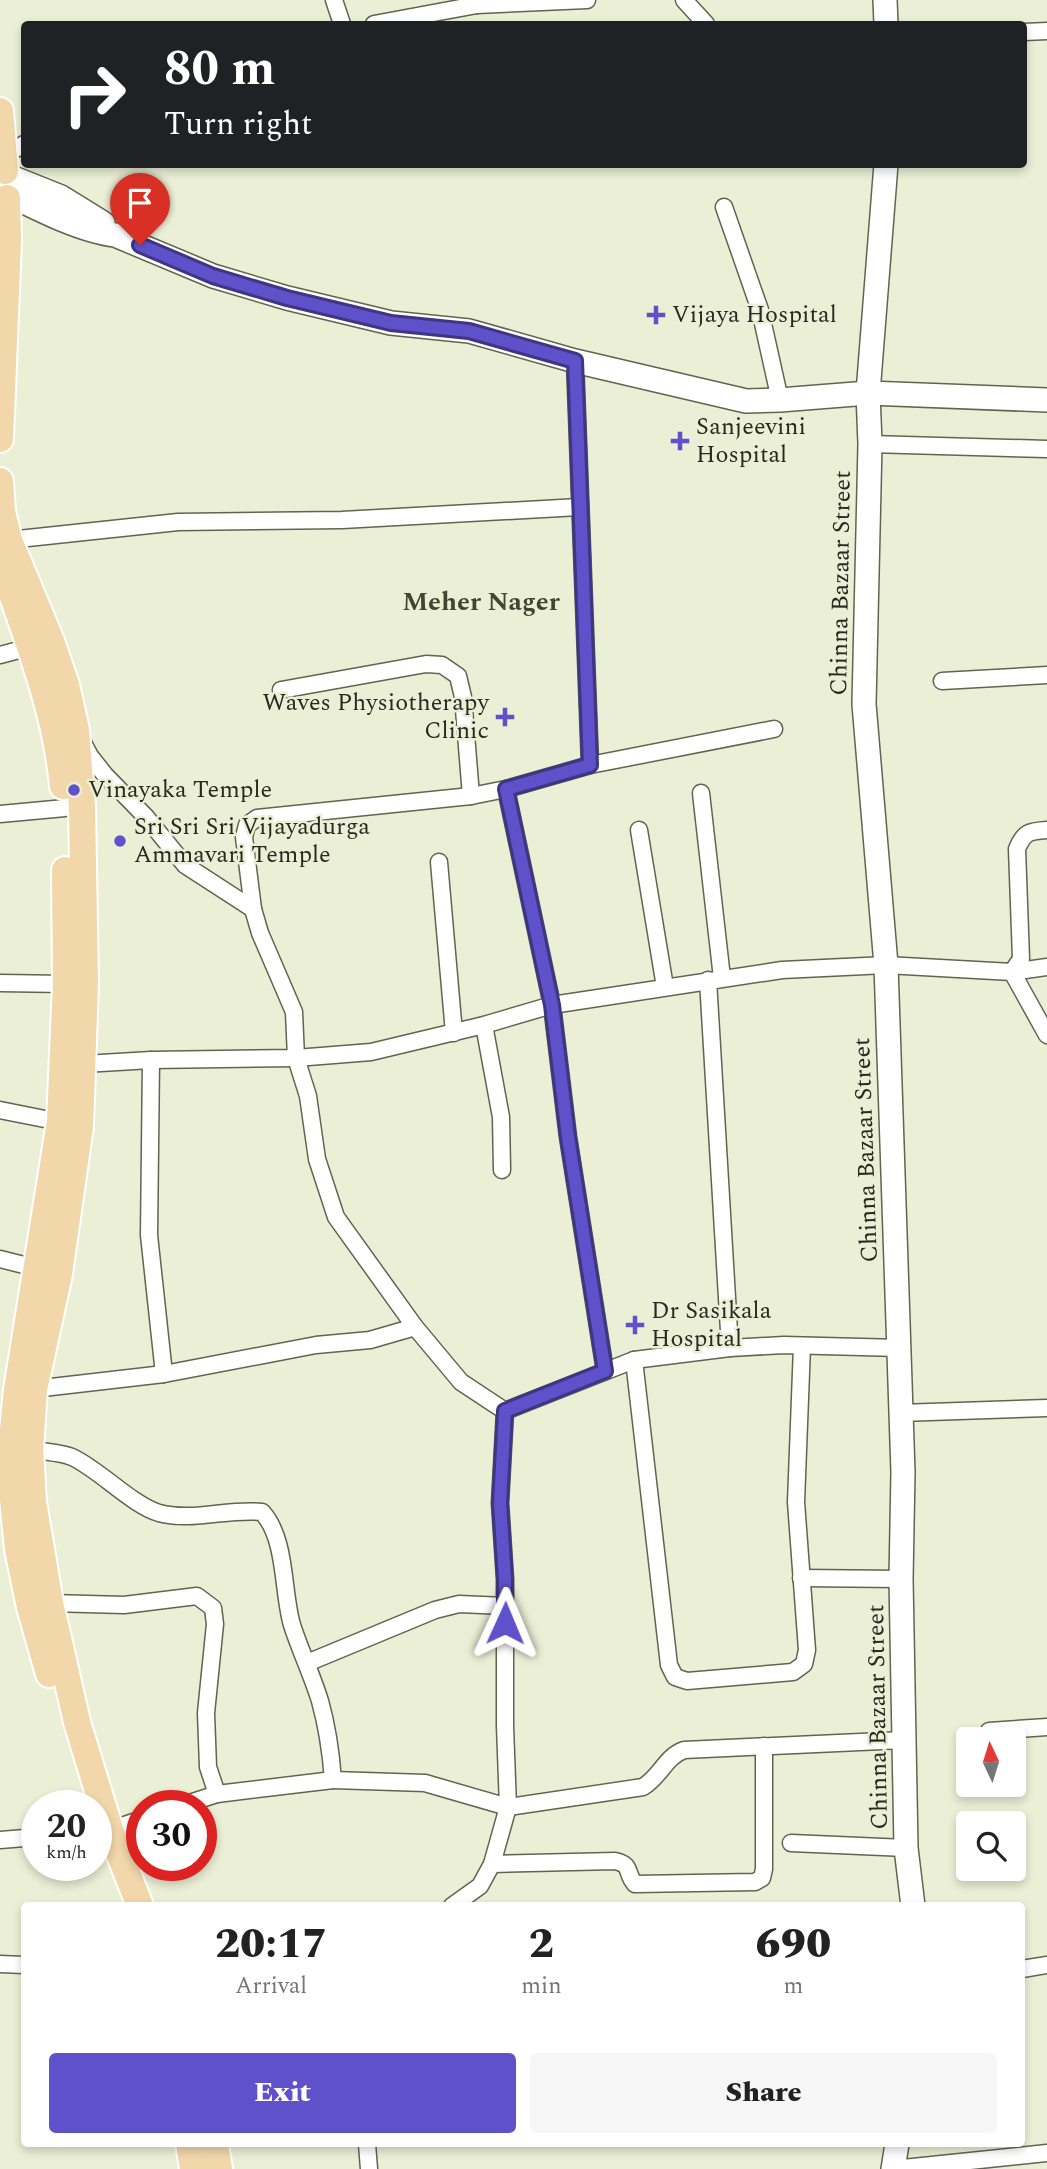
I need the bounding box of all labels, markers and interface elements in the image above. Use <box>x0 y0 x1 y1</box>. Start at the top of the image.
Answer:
text: 80 m <box>164 32 275 107</box>
icon: right <box>49 49 140 140</box>
text: Turn right <box>164 100 312 149</box>
pin <box>110 173 170 245</box>
icon: arrive <box>121 184 159 222</box>
place label: Vijaya Hospital <box>672 297 837 333</box>
marker: Vijaya Hospital <box>646 305 666 325</box>
place label: Sanjeevini Hospital <box>696 409 806 473</box>
marker: Sanjeevini Hospital <box>670 431 690 451</box>
street label: Chinna Bazaar Street <box>821 470 861 696</box>
district label: Meher Nager <box>402 582 561 622</box>
place label: Waves Physiotherapy Clinic <box>263 685 490 749</box>
marker: Waves Physiotherapy Clinic <box>495 707 515 727</box>
place label: Vinayaka Temple <box>88 772 272 808</box>
marker: Vinayaka Temple <box>66 782 82 798</box>
place label: Sri Sri Sri Vijayadurga Ammavari Temple <box>134 809 370 873</box>
marker: Sri Sri Sri Vijayadurga Ammavari Temple <box>112 833 128 849</box>
street label: Chinna Bazaar Street <box>844 1037 888 1263</box>
place label: Dr Sasikala Hospital <box>651 1293 772 1357</box>
marker: Dr Sasikala Hospital <box>625 1315 645 1335</box>
position arrow <box>468 1586 542 1660</box>
street label: Chinna Bazaar Street <box>858 1604 898 1830</box>
north arrow <box>956 1727 1026 1797</box>
map controls <box>956 1727 1026 1881</box>
speed limit sign: 30 <box>126 1790 217 1881</box>
text: 20 <box>47 1800 86 1853</box>
button: search <box>956 1811 1026 1881</box>
text: km/h <box>46 1839 87 1866</box>
text: 20:17 <box>215 1913 327 1976</box>
text: 2 <box>529 1913 554 1976</box>
text: 690 <box>755 1913 831 1976</box>
text: Arrival <box>235 1969 307 2004</box>
text: min <box>521 1969 562 2004</box>
text: m <box>783 1969 803 2004</box>
button: Exit <box>49 2053 516 2133</box>
button: Share <box>530 2053 997 2133</box>

